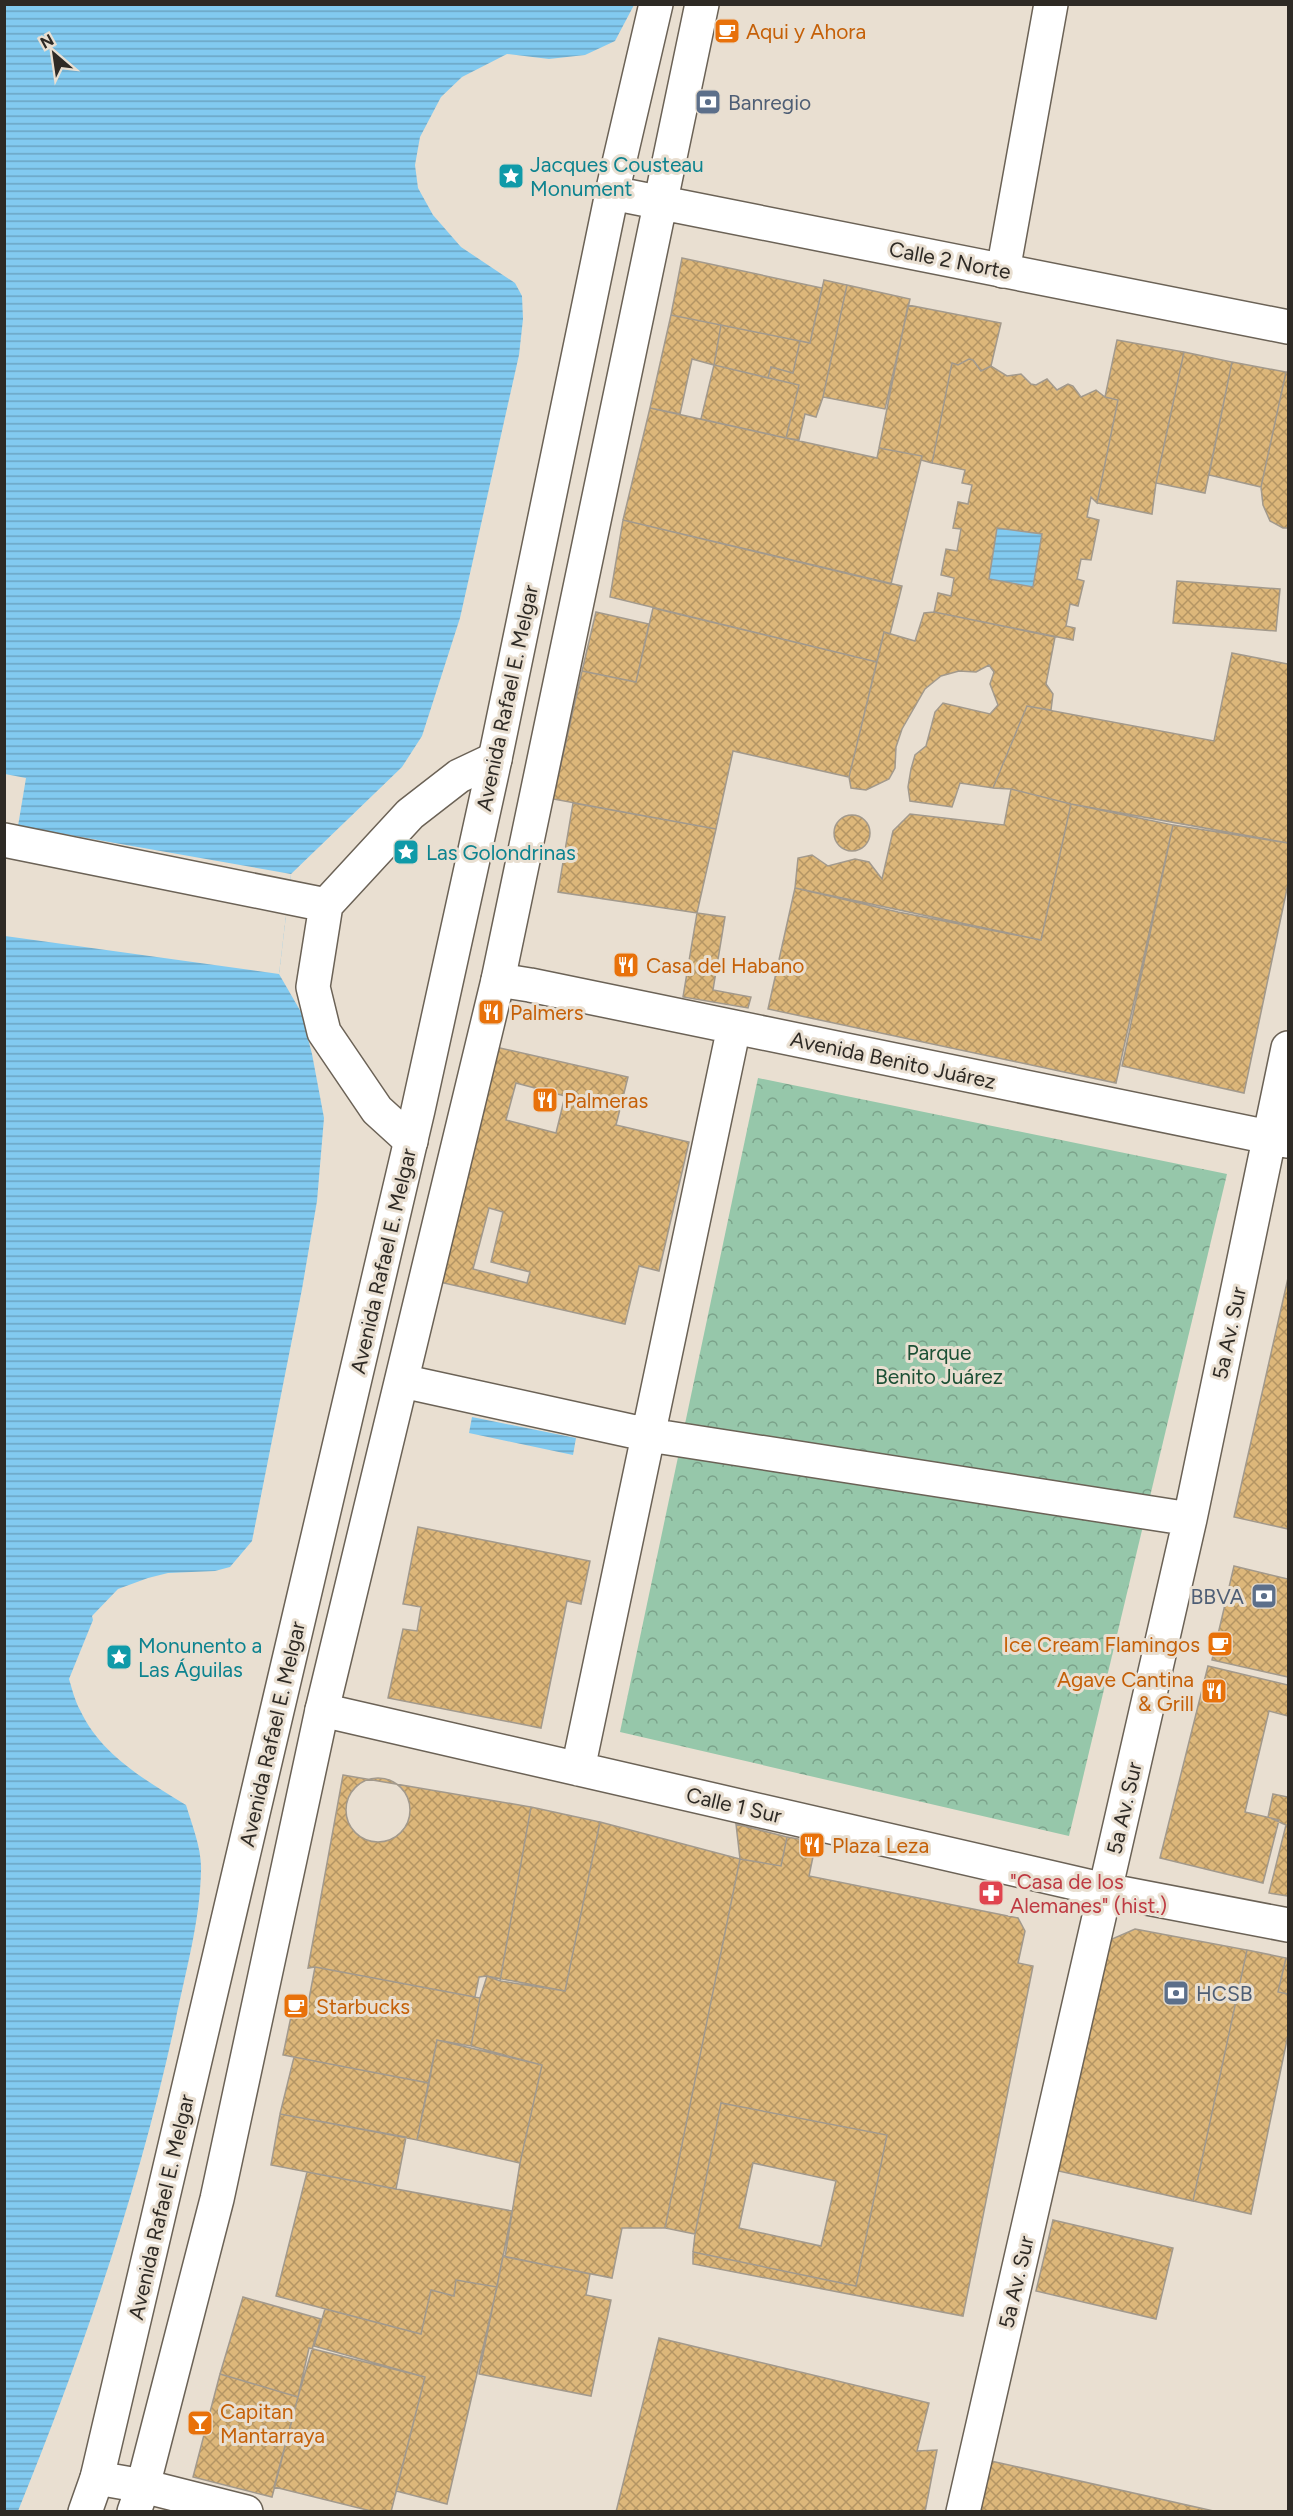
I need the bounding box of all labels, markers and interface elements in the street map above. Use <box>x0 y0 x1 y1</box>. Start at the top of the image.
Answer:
cafe icon: Aqui y Ahora <box>712 16 742 46</box>
place label: Aqui y Ahora <box>746 19 866 44</box>
north arrow <box>24 24 84 84</box>
text: N <box>37 30 57 53</box>
bank icon: Banregio <box>693 87 723 117</box>
place label: Banregio <box>728 90 811 115</box>
place label: Jacques Cousteau Monument <box>530 152 704 201</box>
place icon: Jacques Cousteau Monument <box>496 161 526 191</box>
street label: Calle 2 Norte <box>887 236 1013 284</box>
street label: Avenida Rafael E. Melgar <box>471 583 543 813</box>
place icon: Las Golondrinas <box>391 837 421 867</box>
place label: Las Golondrinas <box>426 840 576 865</box>
restaurant icon: Casa del Habano <box>611 950 641 980</box>
place label: Casa del Habano <box>646 953 805 978</box>
restaurant icon: Palmers <box>476 997 506 1027</box>
place label: Palmers <box>510 1000 584 1025</box>
street label: Avenida Benito Juárez <box>788 1026 998 1094</box>
restaurant icon: Palmeras <box>530 1085 560 1115</box>
place label: Palmeras <box>564 1088 648 1113</box>
street label: Avenida Rafael E. Melgar <box>345 1146 421 1376</box>
street label: 5a Av. Sur <box>1207 1284 1251 1382</box>
park label: Parque Benito Juárez <box>875 1340 1003 1389</box>
bank icon: BBVA <box>1249 1581 1279 1611</box>
place label: BBVA <box>1190 1584 1244 1609</box>
street label: Avenida Rafael E. Melgar <box>234 1619 310 1849</box>
cafe icon: Ice Cream Flamingos <box>1205 1629 1235 1659</box>
place label: Ice Cream Flamingos <box>1003 1632 1200 1657</box>
place label: Monunento a Las Águilas <box>138 1633 262 1682</box>
place icon: Monunento a Las Águilas <box>104 1642 134 1672</box>
place label: Agave Cantina & Grill <box>1057 1667 1194 1716</box>
restaurant icon: Agave Cantina & Grill <box>1199 1676 1229 1706</box>
street label: 5a Av. Sur <box>1101 1759 1147 1857</box>
street label: Calle 1 Sur <box>684 1782 784 1828</box>
restaurant icon: Plaza Leza <box>797 1830 827 1860</box>
place label: Plaza Leza <box>832 1833 929 1858</box>
place label: "Casa de los Alemanes" (hist.) <box>1010 1869 1167 1918</box>
pharmacy icon: "Casa de los Alemanes" (hist.) <box>976 1878 1006 1908</box>
bank icon: HCSB <box>1161 1978 1191 2008</box>
place label: HCSB <box>1196 1981 1253 2006</box>
cafe icon: Starbucks <box>281 1991 311 2021</box>
place label: Starbucks <box>316 1994 410 2019</box>
street label: Avenida Rafael E. Melgar <box>123 2092 199 2322</box>
street label: 5a Av. Sur <box>993 2233 1039 2331</box>
place label: Capitan Mantarraya <box>220 2399 325 2448</box>
bar icon: Capitan Mantarraya <box>185 2408 215 2438</box>

